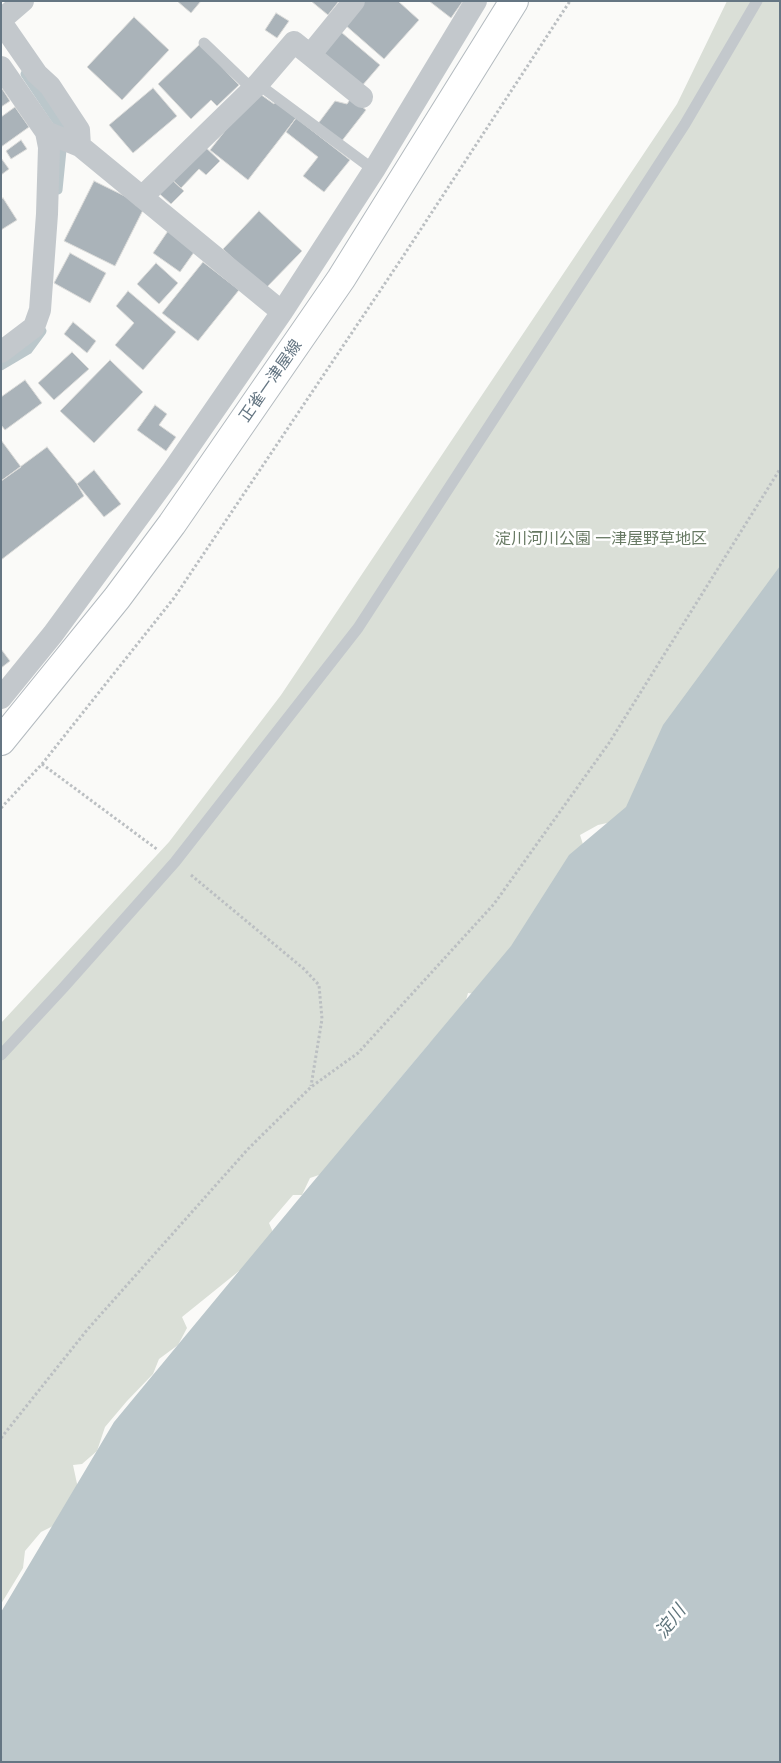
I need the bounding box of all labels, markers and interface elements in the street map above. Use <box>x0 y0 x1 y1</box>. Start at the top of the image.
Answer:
street label: 正雀一津屋線 <box>236 336 306 426</box>
park label: 淀川河川公園 一津屋野草地区 <box>495 529 707 549</box>
water label: 淀川 <box>651 1601 691 1643</box>

